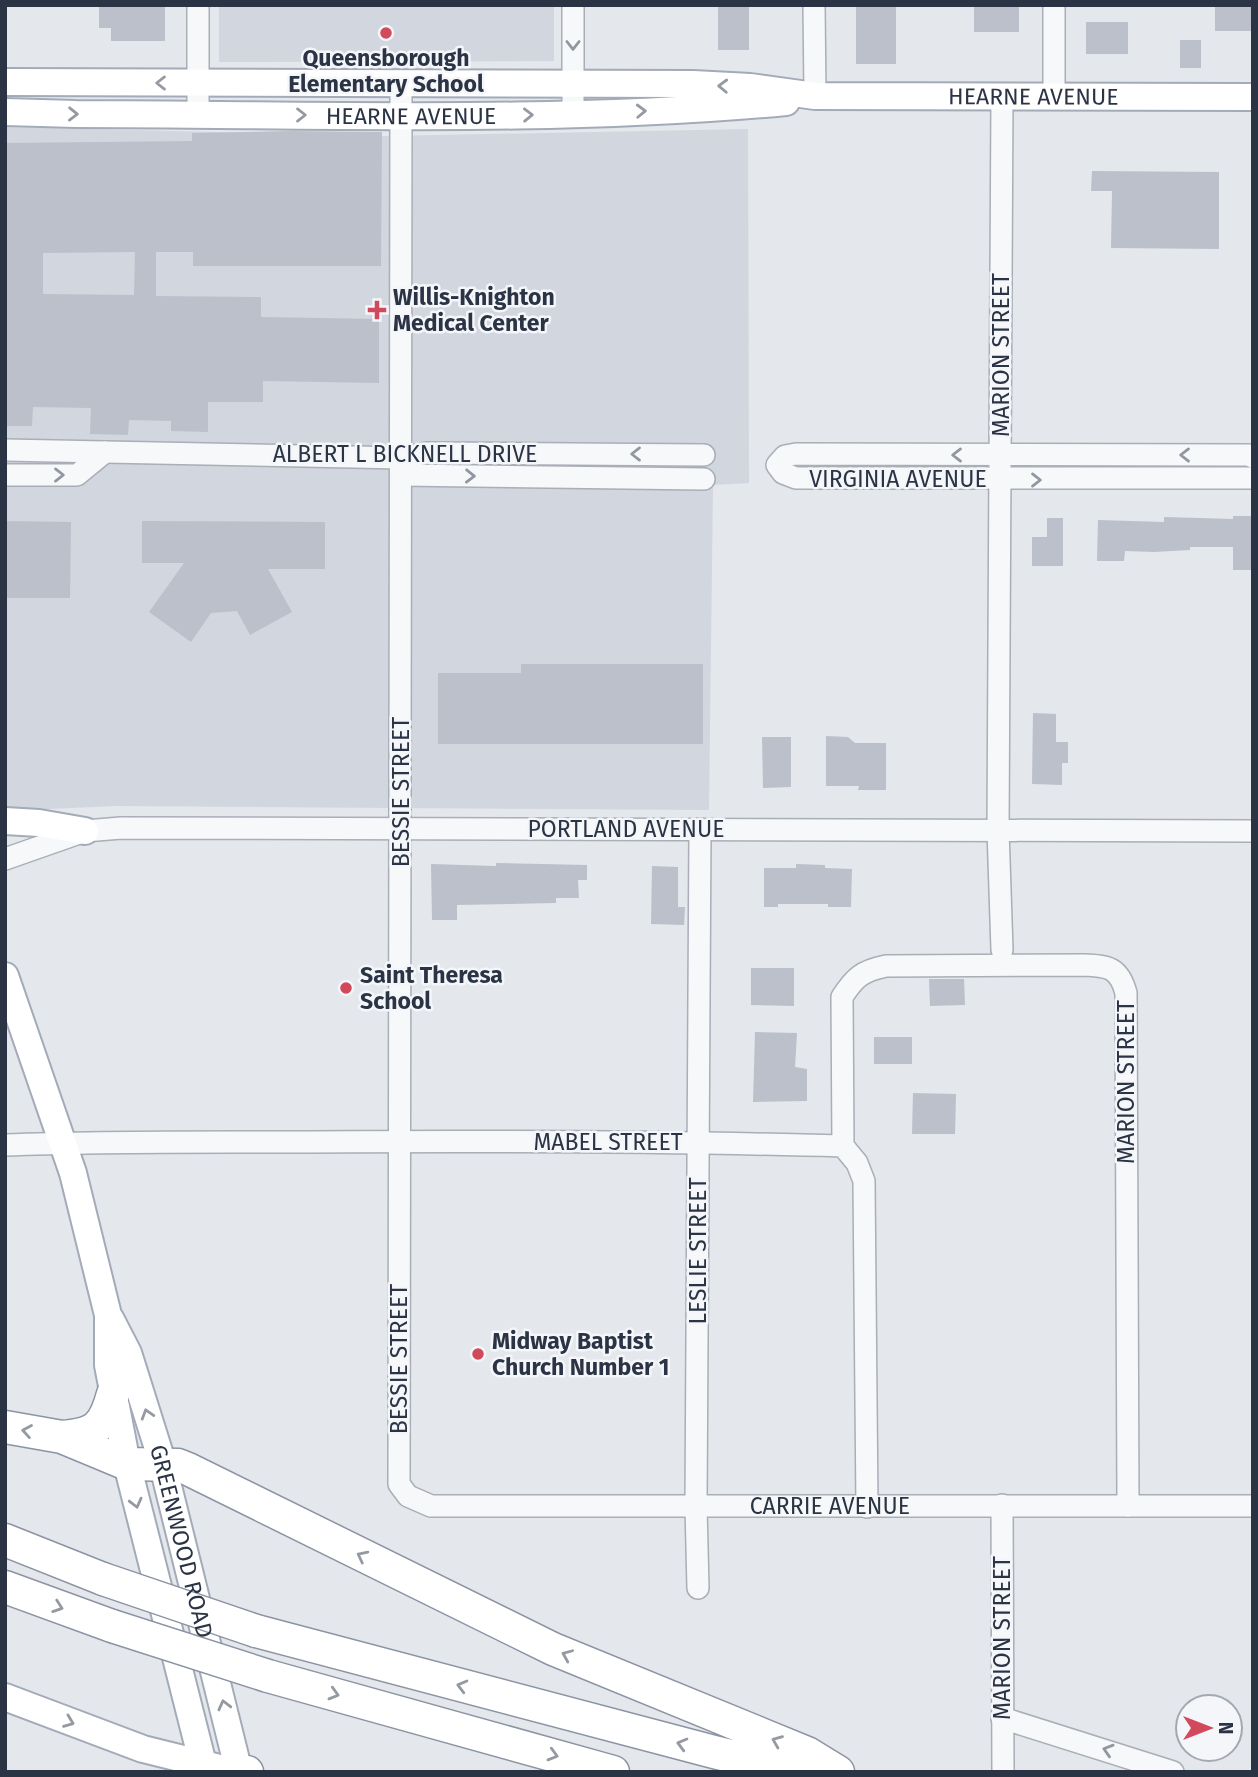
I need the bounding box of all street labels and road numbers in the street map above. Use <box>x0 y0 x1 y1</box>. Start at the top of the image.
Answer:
street label: HEARNE AVENUE <box>948 82 1119 111</box>
street label: HEARNE AVENUE <box>326 102 496 130</box>
street label: MARION STREET <box>987 273 1015 437</box>
street label: ALBERT L BICKNELL DRIVE <box>273 440 537 468</box>
street label: VIRGINIA AVENUE <box>809 465 987 493</box>
street label: BESSIE STREET <box>387 717 415 867</box>
street label: PORTLAND AVENUE <box>527 815 725 843</box>
street label: MARION STREET <box>1112 1000 1140 1164</box>
street label: MABEL STREET <box>533 1128 683 1156</box>
street label: LESLIE STREET <box>684 1177 712 1325</box>
street label: BESSIE STREET <box>385 1284 413 1434</box>
street label: GREENWOOD ROAD <box>144 1441 219 1641</box>
street label: CARRIE AVENUE <box>750 1492 910 1520</box>
street label: MARION STREET <box>988 1556 1016 1720</box>

